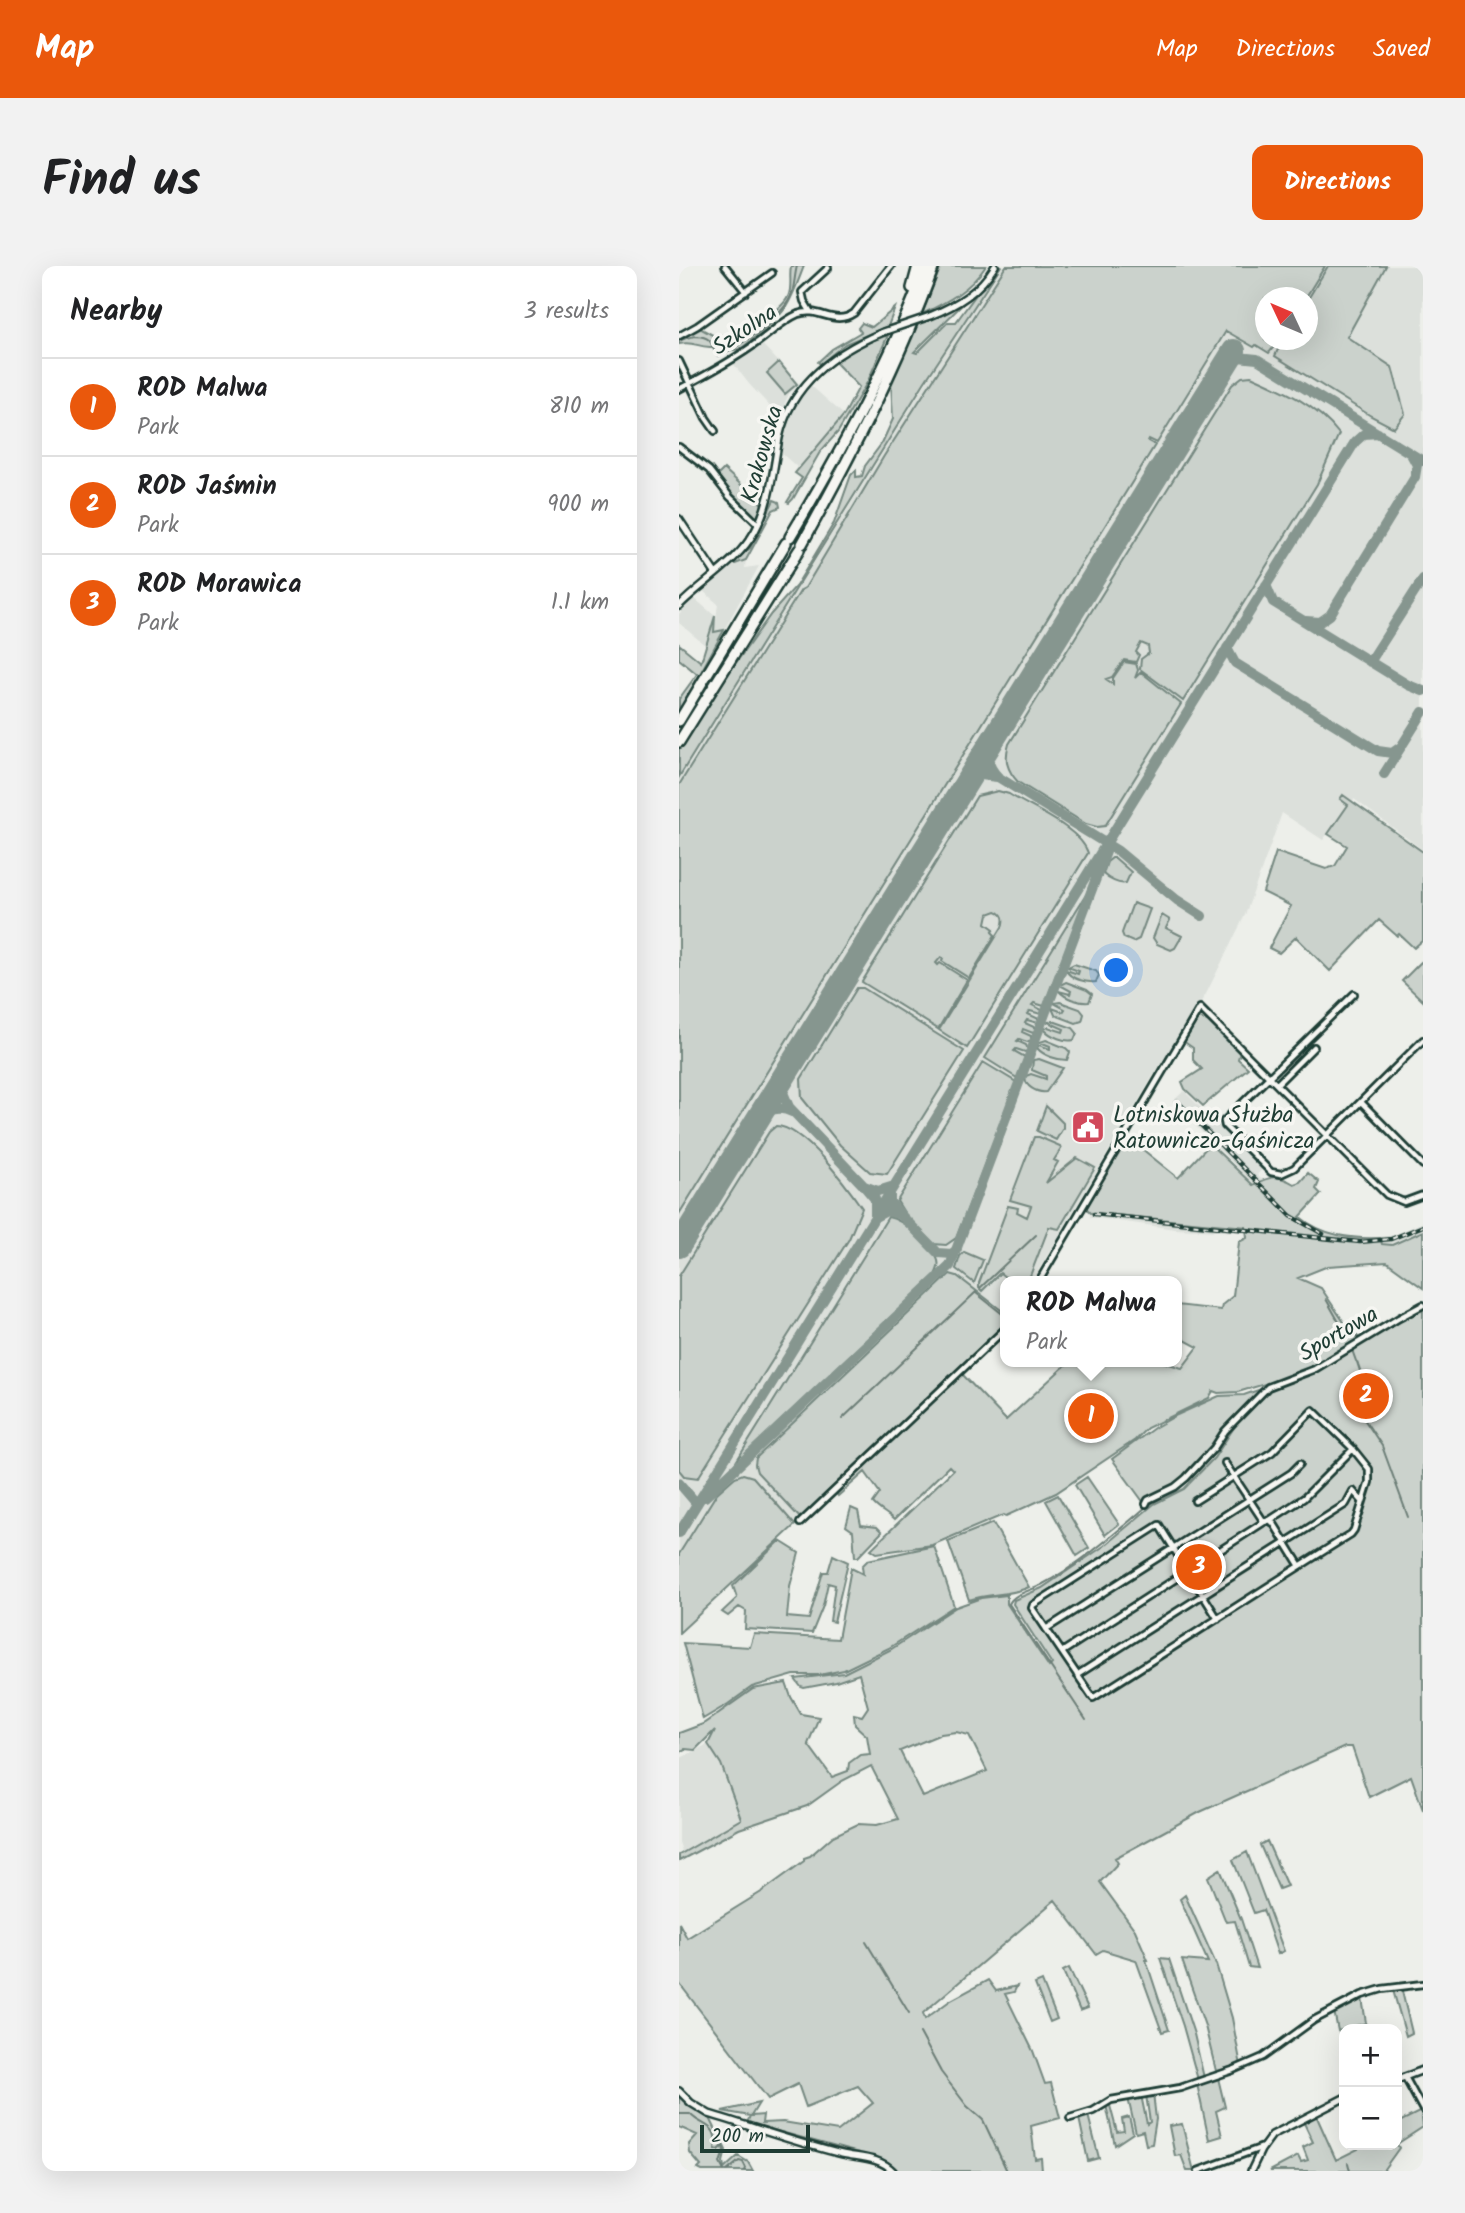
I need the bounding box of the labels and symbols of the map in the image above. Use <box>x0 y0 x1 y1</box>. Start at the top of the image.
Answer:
north arrow <box>1255 287 1318 350</box>
street label: Szkolna <box>705 296 785 366</box>
street label: Krakowska <box>732 401 794 508</box>
your location <box>1099 953 1133 987</box>
place label: Lotniskowa Służba Ratowniczo-Gaśnicza <box>1113 1098 1315 1160</box>
public building icon: Lotniskowa Służba Ratowniczo-Gaśnicza <box>1069 1108 1107 1146</box>
street label: Sportowa <box>1292 1297 1386 1372</box>
pin: 2 <box>1343 1370 1389 1422</box>
pin: 1 <box>1068 1390 1114 1442</box>
pin: 3 <box>1176 1541 1222 1593</box>
scale bar <box>700 2122 810 2154</box>

